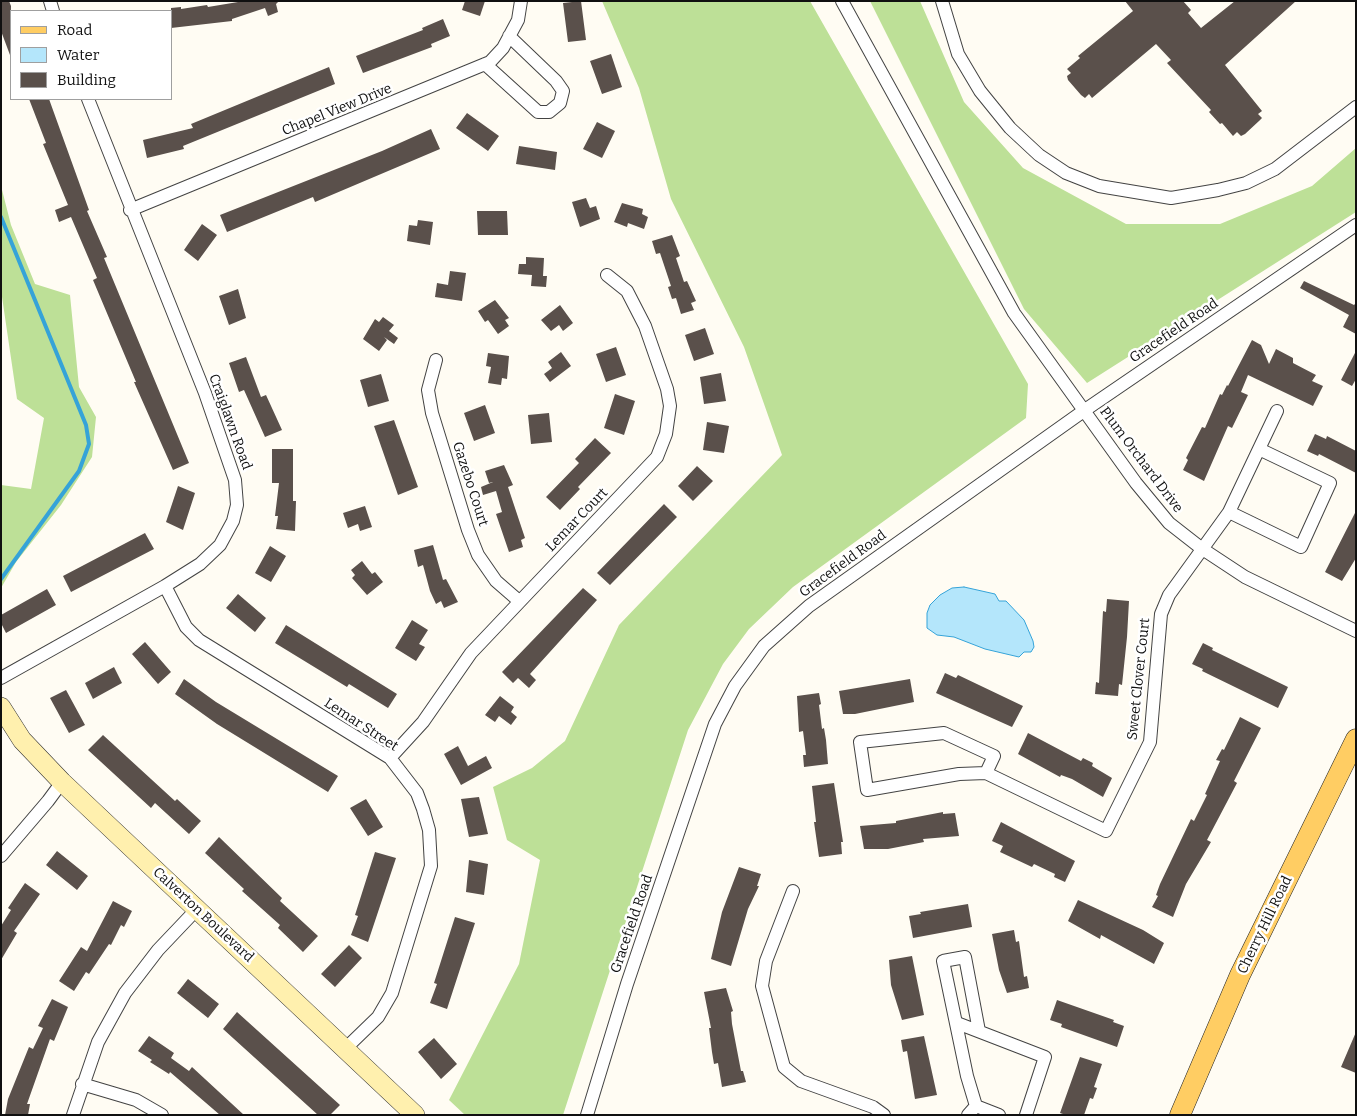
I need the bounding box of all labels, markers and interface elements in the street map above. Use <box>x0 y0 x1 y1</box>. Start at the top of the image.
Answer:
legend <box>10 10 172 100</box>
text: Road <box>57 21 92 39</box>
text: Water <box>57 46 99 64</box>
text: Building <box>57 71 116 89</box>
street label: Chapel View Drive <box>280 80 394 140</box>
street label: Gracefield Road <box>1127 295 1221 367</box>
street label: Craiglawn Road <box>205 372 255 472</box>
street label: Plum Orchard Drive <box>1096 404 1186 516</box>
street label: Gazebo Court <box>448 440 492 528</box>
street label: Lemar Court <box>543 485 611 555</box>
street label: Gracefield Road <box>796 527 890 601</box>
street label: Sweet Clover Court <box>1124 617 1154 741</box>
street label: Lemar Street <box>321 695 401 755</box>
street label: Calverton Boulevard <box>149 864 257 966</box>
street label: Gracefield Road <box>607 872 657 976</box>
street label: Cherry Hill Road <box>1234 873 1296 977</box>

